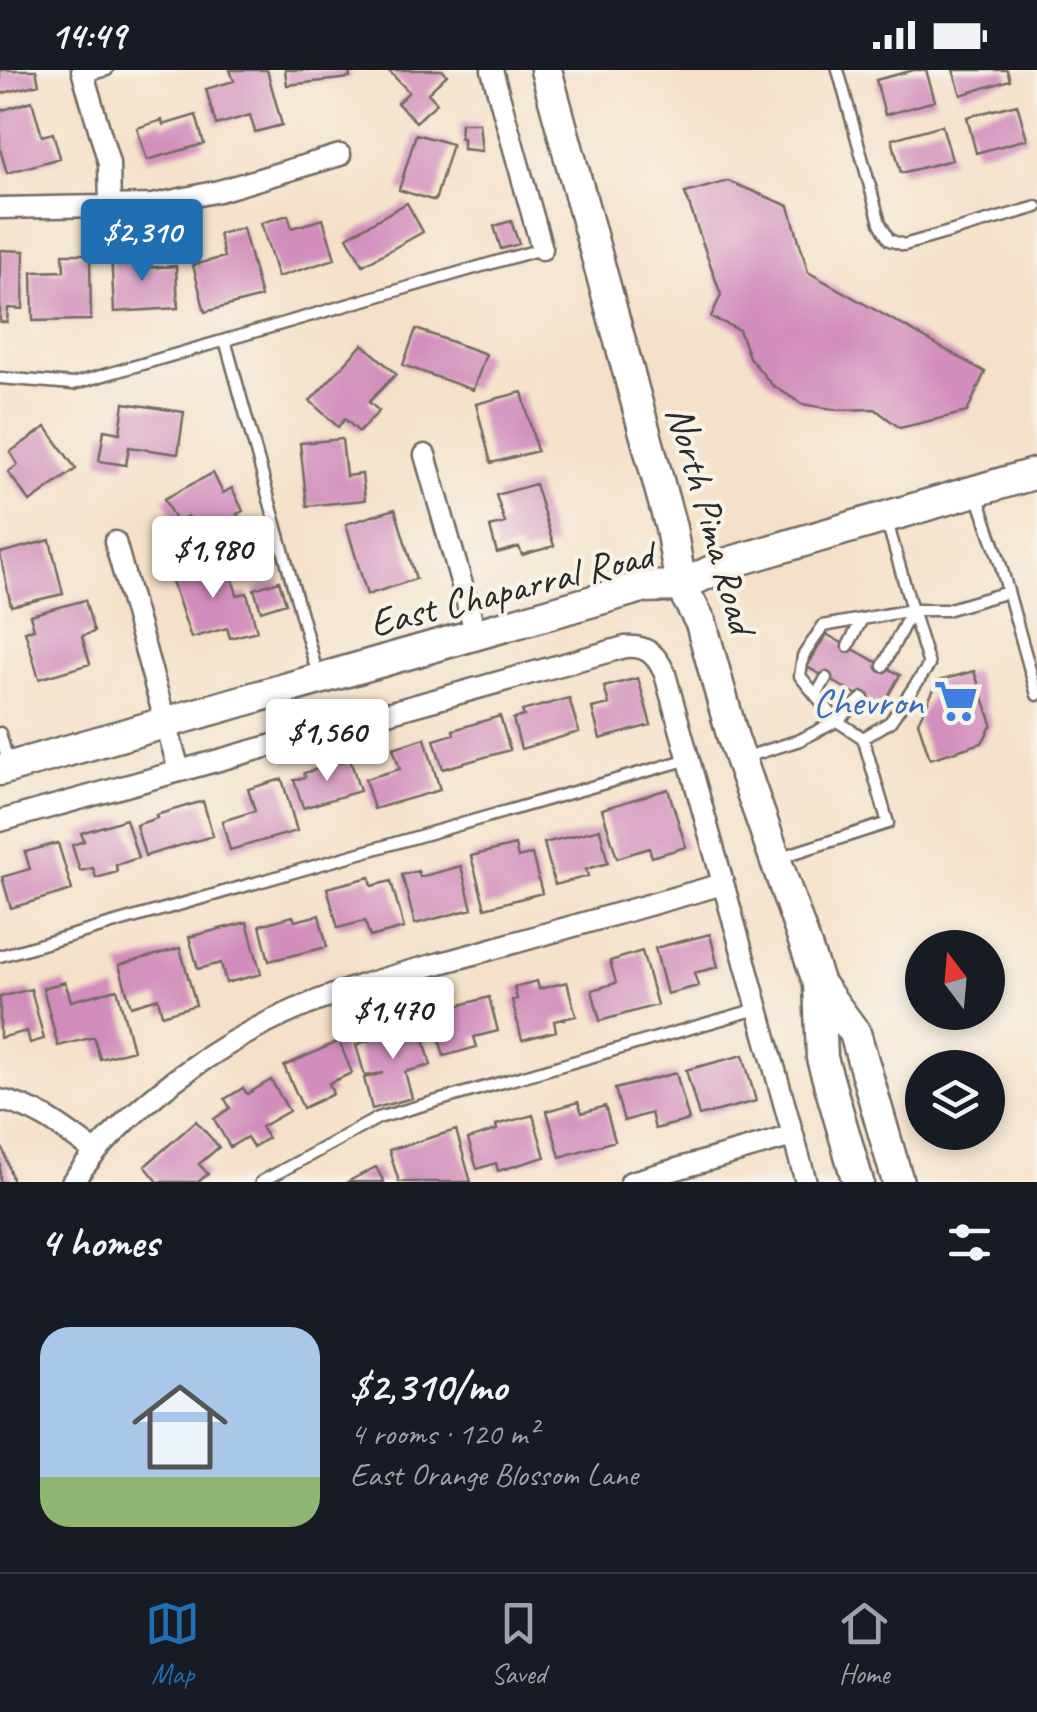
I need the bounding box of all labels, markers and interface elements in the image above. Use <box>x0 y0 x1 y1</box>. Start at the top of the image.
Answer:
text: 14:49 <box>50 12 125 59</box>
pin: $2,310 <box>61 199 223 284</box>
text: $2,310 <box>103 211 181 252</box>
street label: North Pima Road <box>655 400 769 645</box>
pin: $1,980 <box>132 516 294 601</box>
text: $1,980 <box>174 528 252 569</box>
street label: East Chaparral Road <box>365 528 664 648</box>
place label: Chevron <box>813 677 924 727</box>
supermarket icon: Chevron <box>932 677 980 725</box>
pin: $1,560 <box>246 699 408 784</box>
text: $1,560 <box>288 711 366 752</box>
north arrow <box>905 930 1005 1030</box>
map controls <box>905 930 1005 1150</box>
pin: $1,470 <box>312 977 474 1062</box>
text: $1,470 <box>354 989 432 1030</box>
button: layers <box>905 1050 1005 1150</box>
icon: filters <box>942 1215 997 1270</box>
text: 4 homes <box>40 1216 159 1269</box>
text: $2,310/mo <box>350 1360 507 1413</box>
icon: home <box>120 1367 240 1487</box>
text: 4 rooms · 120 m² <box>350 1413 537 1454</box>
text: East Orange Blossom Lane <box>350 1454 638 1495</box>
tab: Map <box>145 1596 200 1691</box>
tab: Saved <box>491 1596 546 1691</box>
tab: Home <box>837 1596 892 1691</box>

